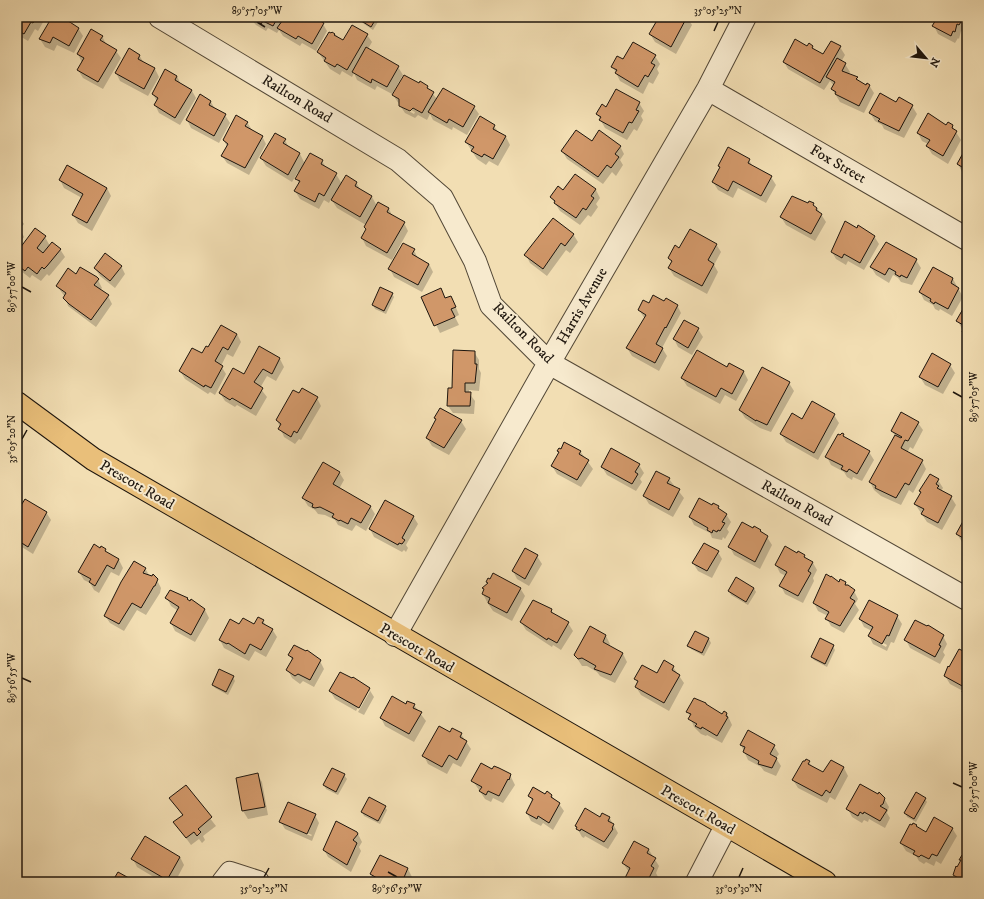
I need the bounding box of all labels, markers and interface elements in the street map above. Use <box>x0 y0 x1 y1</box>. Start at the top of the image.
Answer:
text: 89°57'05"W <box>232 5 283 17</box>
text: 35°05'25"N <box>694 5 742 17</box>
north arrow <box>906 38 946 78</box>
text: N <box>926 55 942 69</box>
street label: Railton Road <box>258 71 336 128</box>
street label: Fox Street <box>806 140 870 188</box>
text: 89°57'00"W <box>6 261 18 312</box>
street label: Harris Avenue <box>552 264 612 348</box>
street label: Railton Road <box>488 298 558 368</box>
text: 89°57'05"W <box>968 371 980 422</box>
text: 35°05'20"N <box>6 415 18 463</box>
street label: Prescott Road <box>96 456 178 514</box>
street label: Railton Road <box>758 476 837 531</box>
street label: Prescott Road <box>376 619 458 677</box>
text: 89°56'55"W <box>6 652 18 703</box>
text: 89°57'00"W <box>968 761 980 812</box>
street label: Prescott Road <box>657 781 739 839</box>
text: 35°05'25"N <box>240 883 288 895</box>
text: 89°56'55"W <box>372 883 423 895</box>
text: 35°05'30"N <box>715 883 763 895</box>

